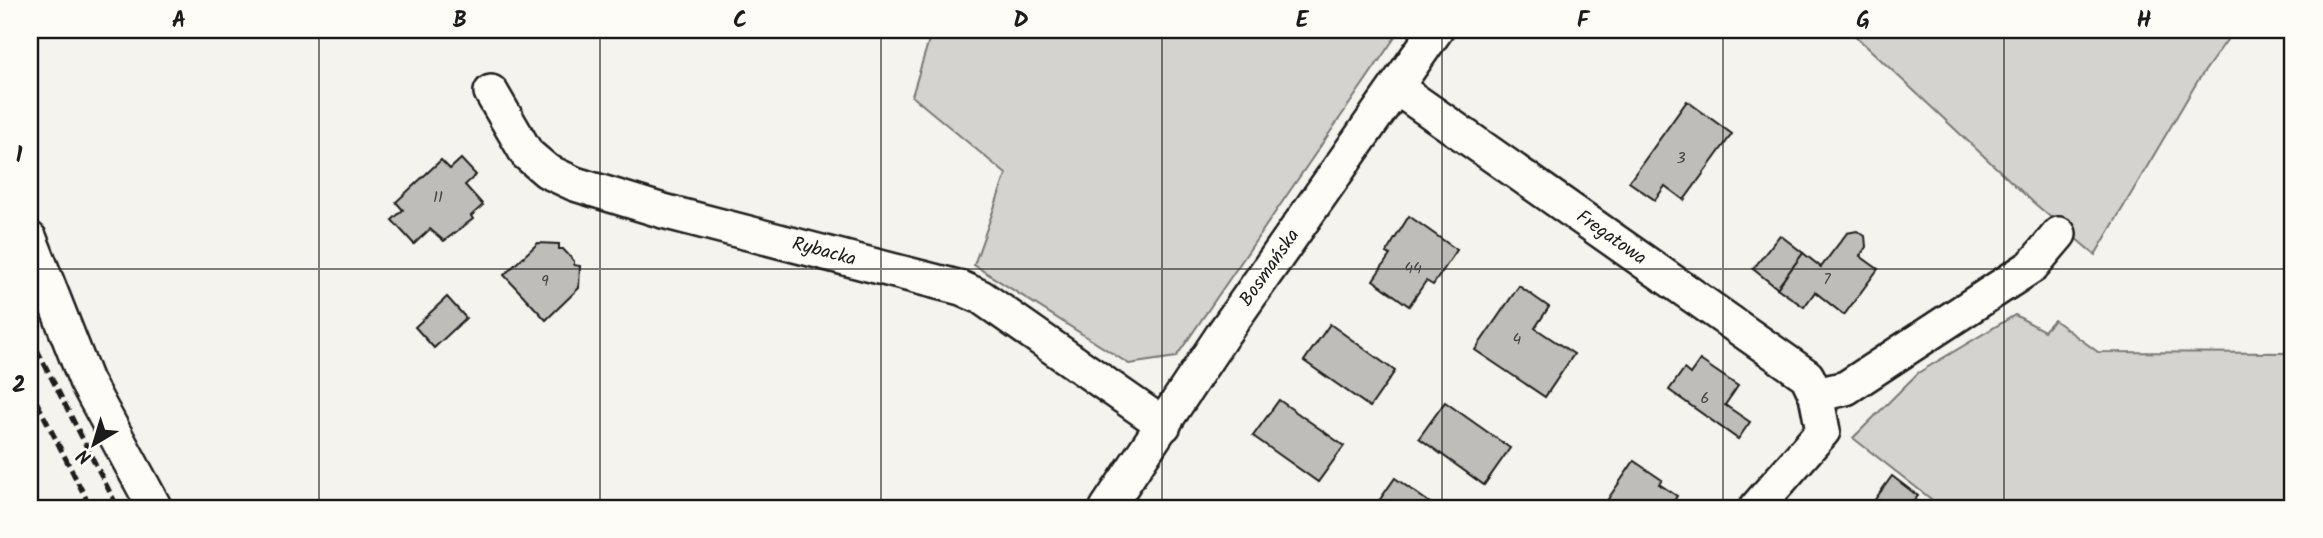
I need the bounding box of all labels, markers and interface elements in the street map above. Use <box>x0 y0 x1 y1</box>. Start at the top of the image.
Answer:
text: A <box>172 3 186 39</box>
text: B <box>453 3 467 39</box>
text: C <box>733 3 747 39</box>
text: D <box>1013 3 1029 39</box>
text: E <box>1296 3 1310 39</box>
text: F <box>1577 3 1591 39</box>
text: G <box>1856 3 1870 39</box>
text: H <box>2137 3 2152 39</box>
text: 1 <box>16 138 23 174</box>
house number: 3 <box>1676 146 1686 171</box>
house number: 11 <box>433 185 443 210</box>
street label: Fregatowa <box>1569 203 1653 273</box>
street label: Bosmańska <box>1232 223 1308 313</box>
street label: Rybacka <box>789 229 859 275</box>
house number: 44 <box>1404 256 1422 281</box>
house number: 7 <box>1823 267 1831 292</box>
house number: 9 <box>541 269 549 294</box>
house number: 4 <box>1513 327 1522 352</box>
text: 2 <box>12 368 26 404</box>
house number: 6 <box>1701 386 1709 411</box>
north arrow <box>60 408 130 478</box>
text: N <box>71 440 99 471</box>

